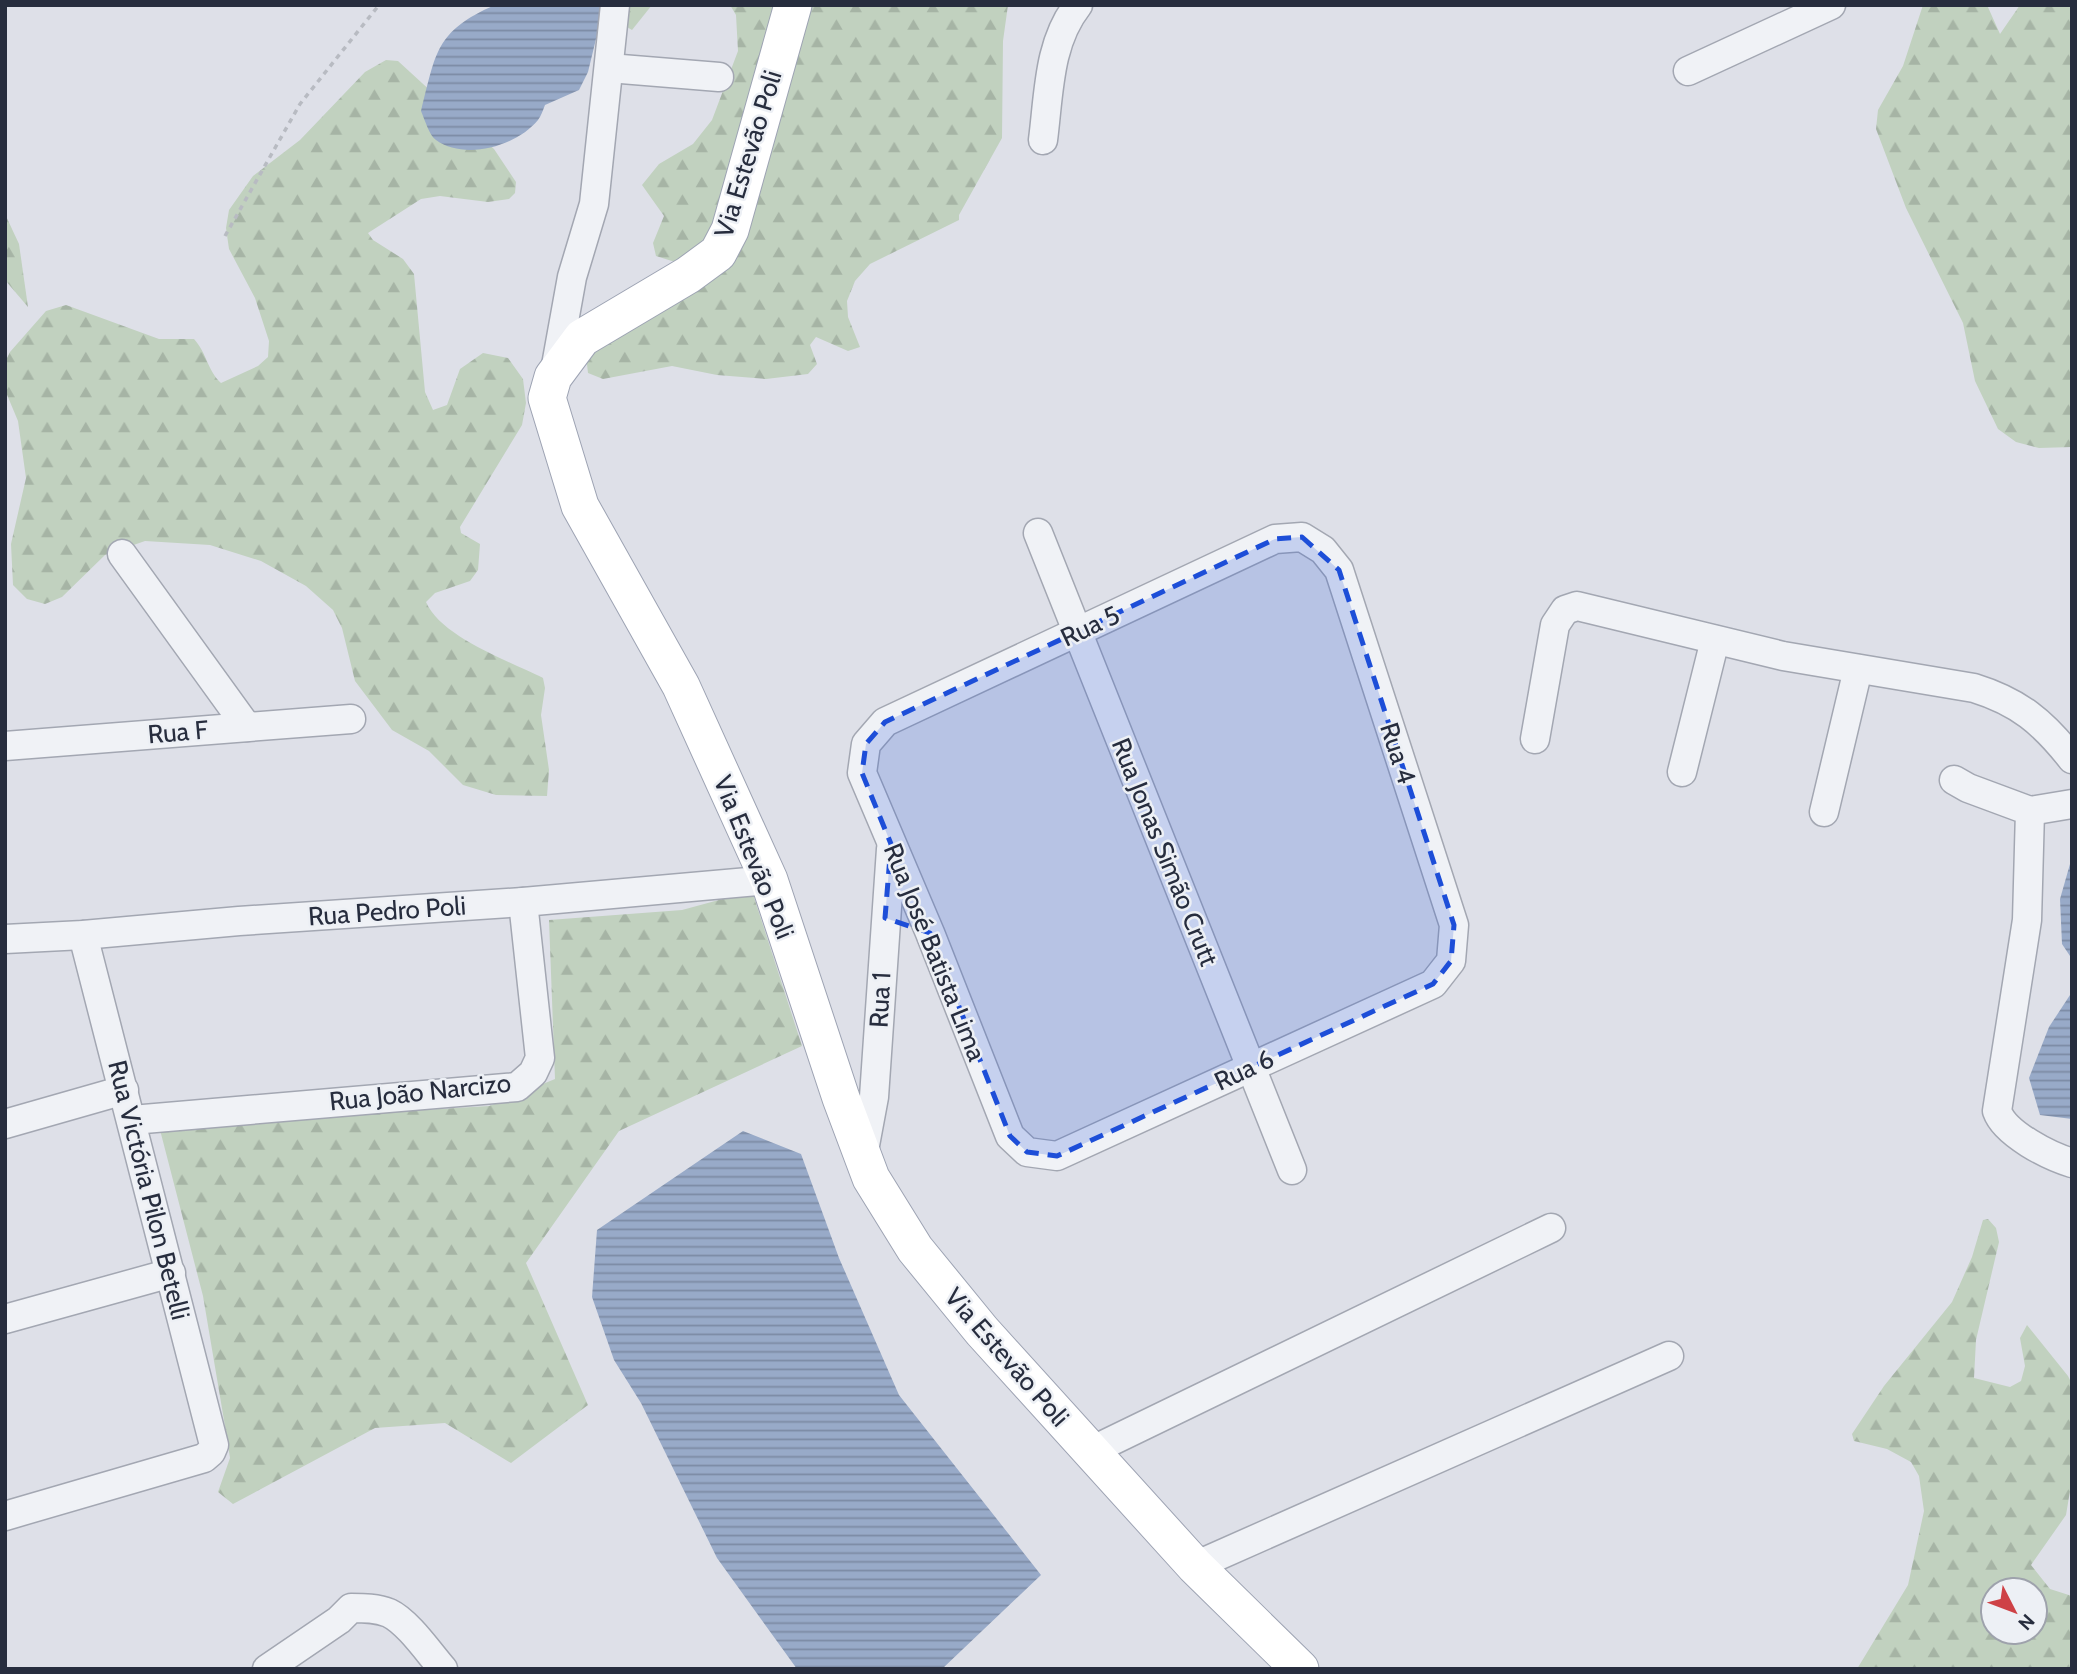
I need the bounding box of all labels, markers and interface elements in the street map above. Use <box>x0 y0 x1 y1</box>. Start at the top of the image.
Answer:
street label: Via Estevão Poli <box>707 66 789 242</box>
street label: Rua 5 <box>1055 599 1125 653</box>
street label: Rua F <box>146 713 210 751</box>
street label: Rua 4 <box>1373 718 1423 788</box>
street label: Rua Jonas Simão Crutt <box>1105 733 1225 971</box>
street label: Via Estevão Poli <box>707 771 801 943</box>
street label: Rua José Batista Lima <box>877 839 993 1066</box>
street label: Rua Pedro Poli <box>307 890 467 932</box>
street label: Rua 1 <box>863 971 897 1029</box>
street label: Rua 6 <box>1209 1042 1279 1098</box>
street label: Rua Victória Pilon Betelli <box>101 1057 197 1323</box>
street label: Rua João Narcizo <box>328 1067 512 1117</box>
street label: Via Estevão Poli <box>938 1281 1076 1433</box>
north arrow <box>1979 1576 2049 1646</box>
text: N <box>2013 1609 2039 1635</box>

